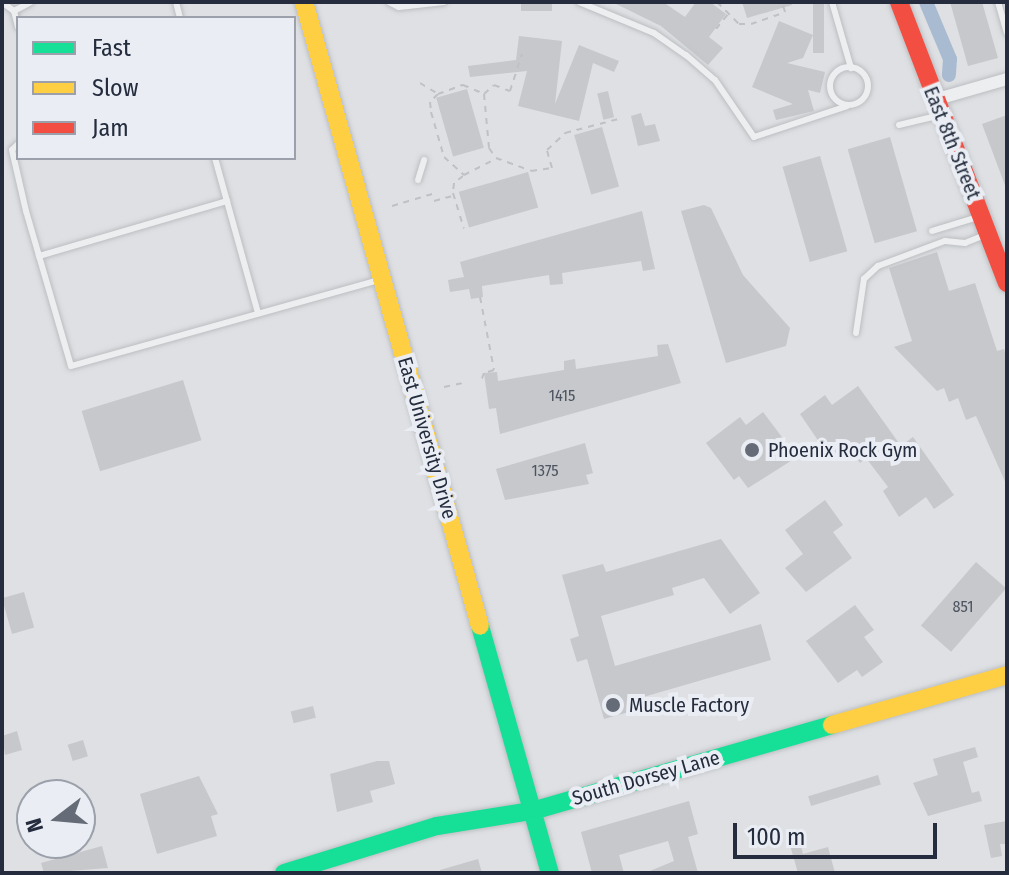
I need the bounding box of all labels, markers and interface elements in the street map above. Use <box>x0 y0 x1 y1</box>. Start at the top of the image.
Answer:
legend <box>16 16 296 160</box>
text: Fast <box>92 34 131 62</box>
text: Slow <box>92 74 138 102</box>
street label: East 8th Street <box>918 83 986 203</box>
text: Jam <box>92 114 129 142</box>
street label: East University Drive <box>392 354 462 522</box>
house number: 1415 <box>549 386 575 406</box>
place label: Phoenix Rock Gym <box>768 438 917 462</box>
marker: Phoenix Rock Gym <box>743 441 761 459</box>
house number: 1375 <box>532 461 558 481</box>
house number: 851 <box>953 597 973 617</box>
place label: Muscle Factory <box>629 693 749 717</box>
marker: Muscle Factory <box>604 696 622 714</box>
street label: South Dorsey Lane <box>569 745 723 811</box>
north arrow <box>16 779 96 859</box>
scale bar <box>737 807 941 857</box>
text: N <box>20 815 49 835</box>
text: 100 m <box>747 823 805 851</box>

